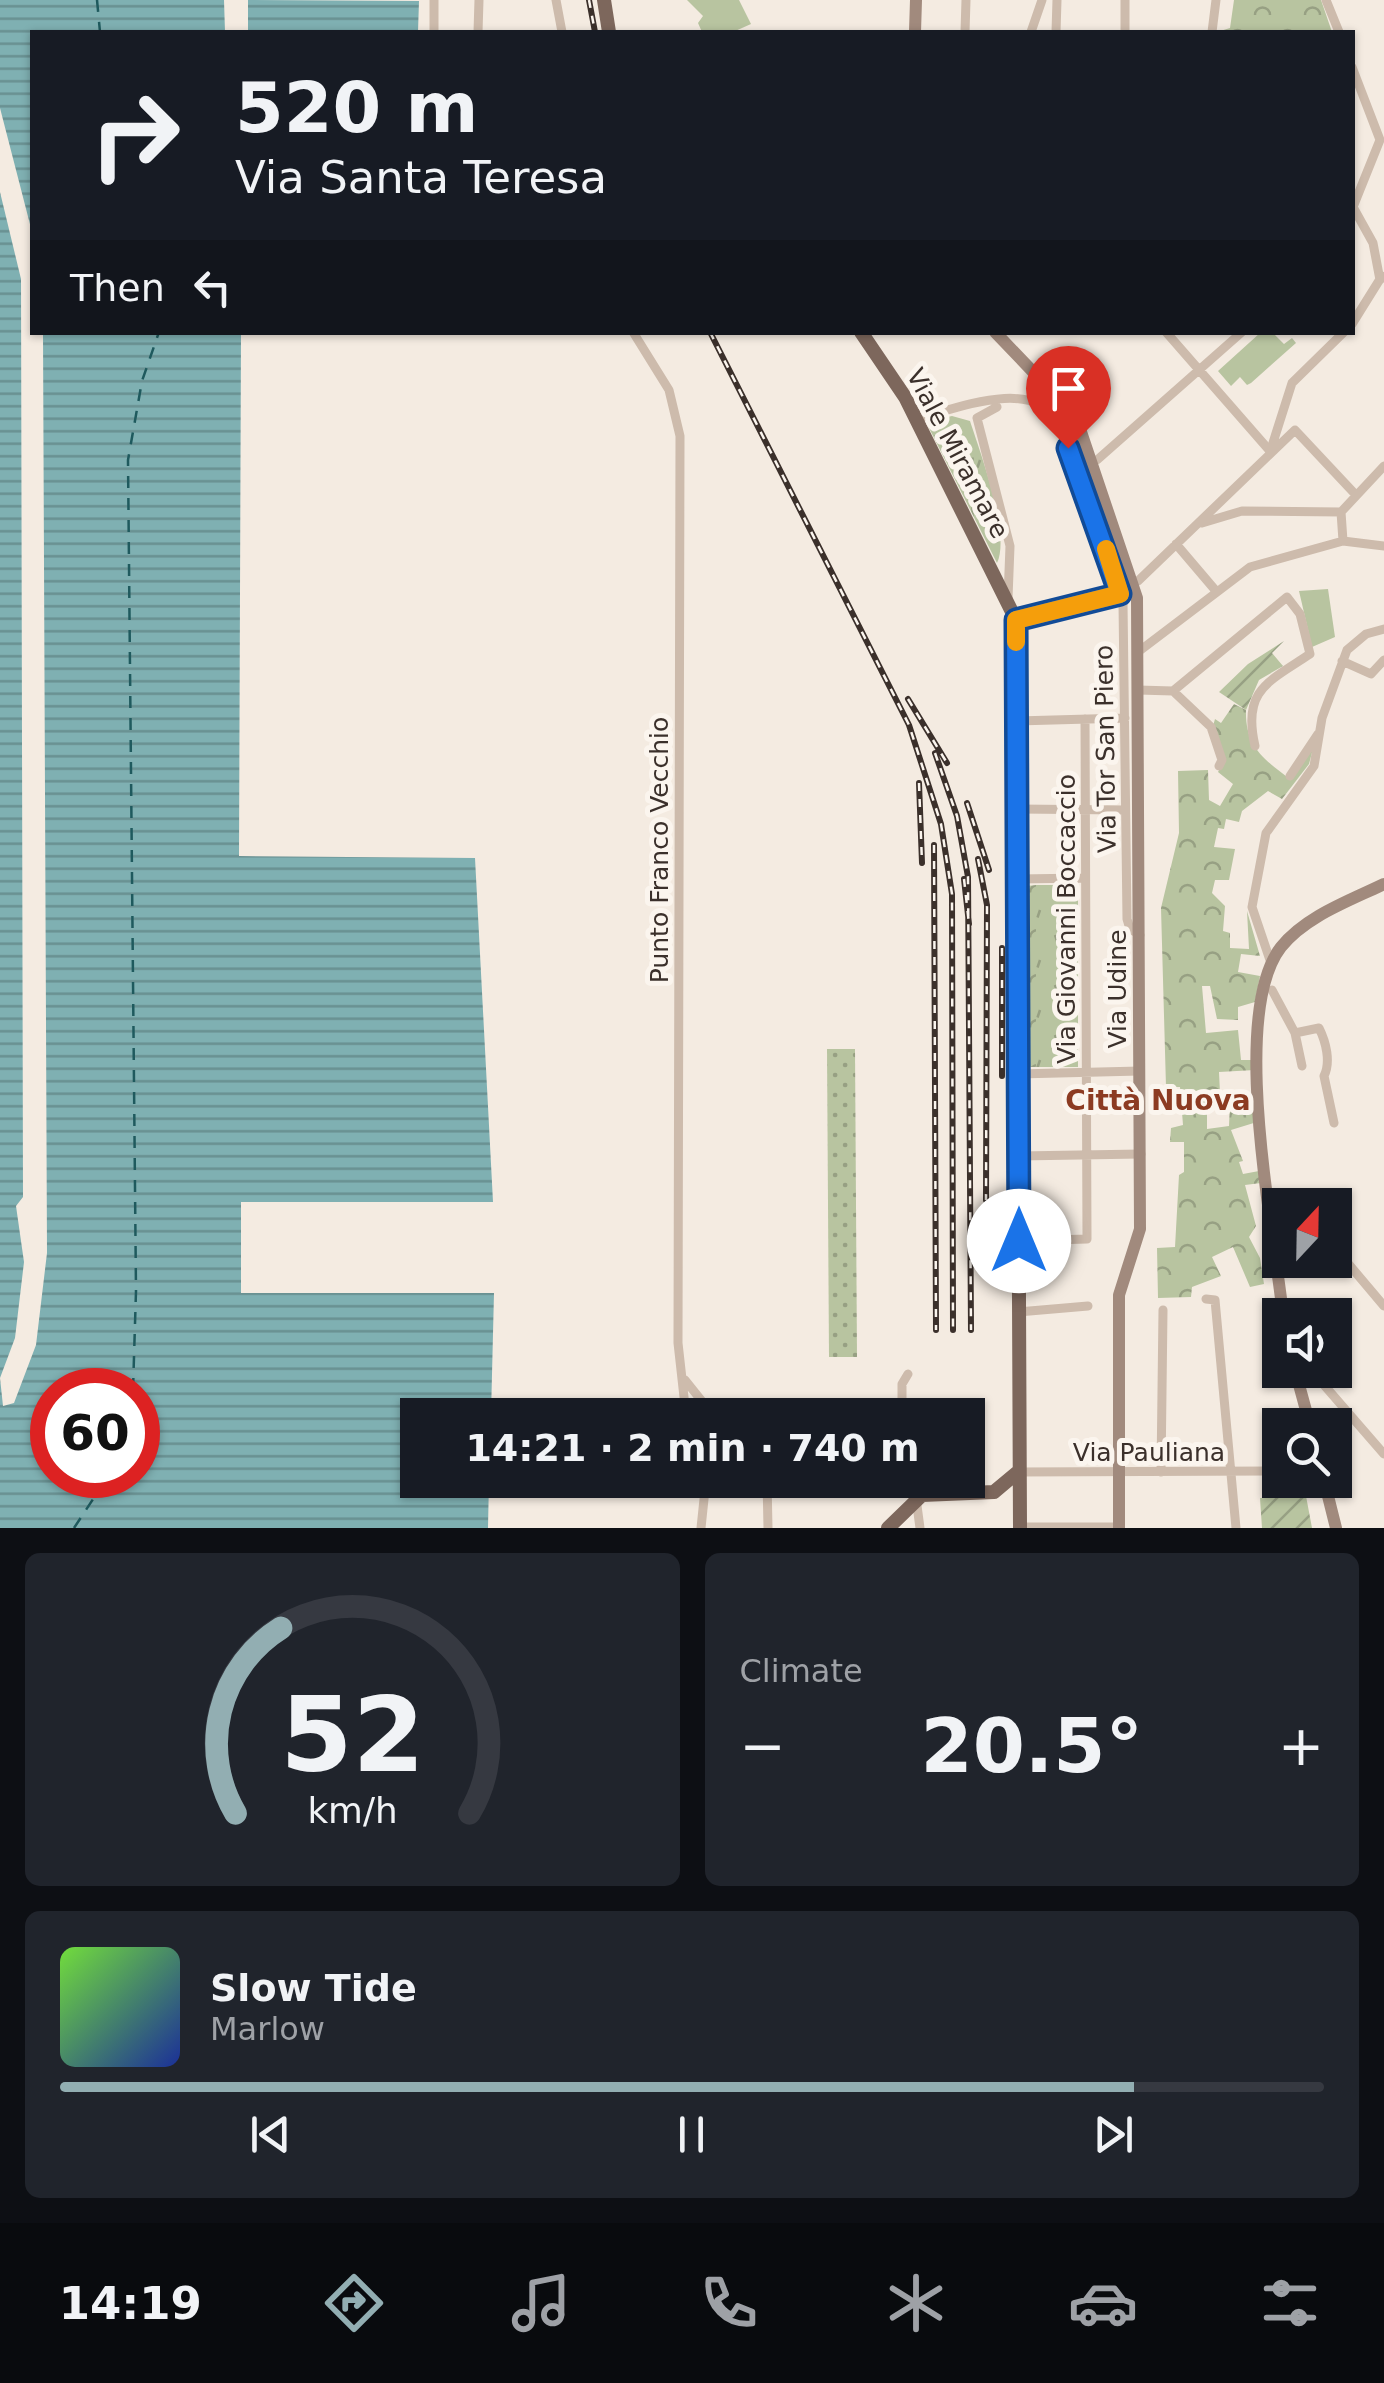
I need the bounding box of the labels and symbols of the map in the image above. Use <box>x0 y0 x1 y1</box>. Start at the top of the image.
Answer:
pin <box>1026 346 1111 449</box>
street label: Viale Miramare <box>901 363 1014 543</box>
street label: Via Tor San Piero <box>1089 645 1122 853</box>
street label: Punto Franco Vecchio <box>645 717 674 983</box>
street label: Via Giovanni Boccaccio <box>1052 774 1081 1064</box>
street label: Via Udine <box>1103 929 1132 1049</box>
district label: Città Nuova <box>1065 1084 1251 1117</box>
north arrow <box>1262 1188 1352 1278</box>
position arrow <box>967 1189 1071 1293</box>
speed limit sign: 60 <box>30 1368 160 1498</box>
street label: Via Pauliana <box>1073 1438 1225 1467</box>

